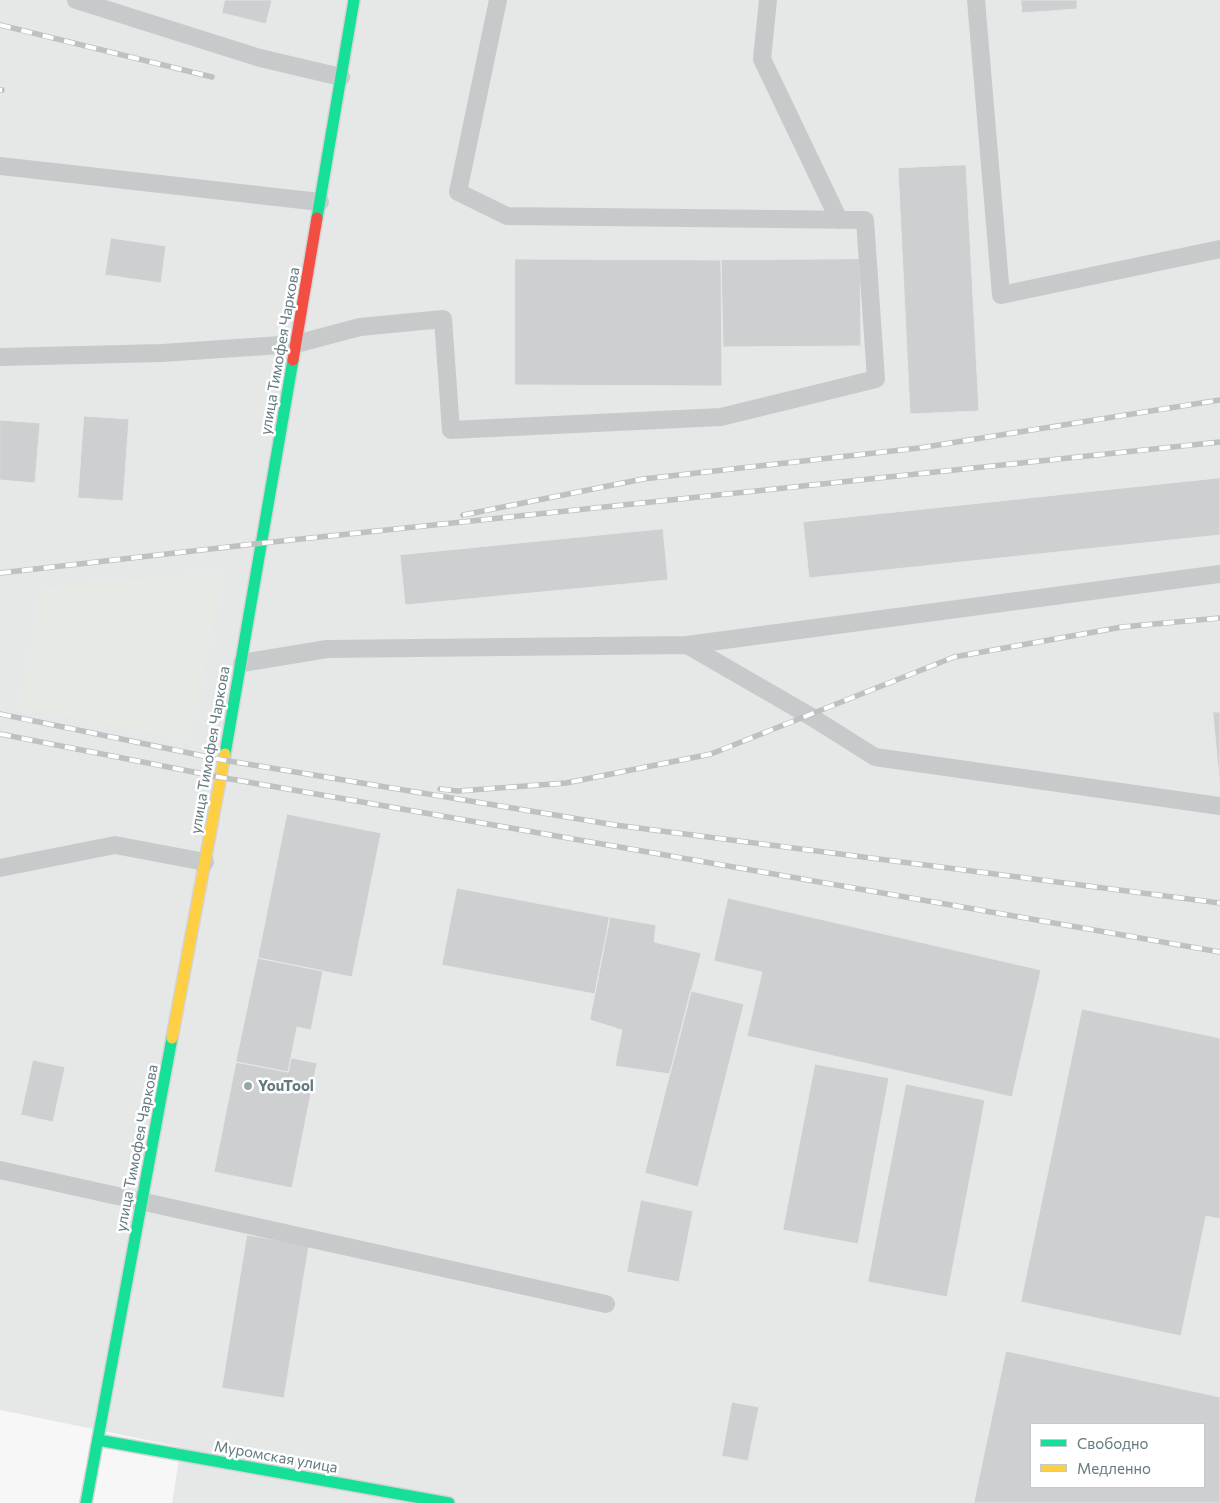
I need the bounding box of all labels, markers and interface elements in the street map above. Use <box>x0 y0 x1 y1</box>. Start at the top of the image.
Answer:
street label: улица Тимофея Чаркова <box>256 266 304 436</box>
street label: улица Тимофея Чаркова <box>186 665 234 835</box>
street label: улица Тимофея Чаркова <box>112 1063 162 1233</box>
place label: YouTool <box>258 1077 314 1095</box>
marker: YouTool <box>242 1080 254 1092</box>
legend <box>1030 1423 1205 1488</box>
text: Свободно <box>1077 1434 1148 1452</box>
street label: Муромская улица <box>213 1437 339 1477</box>
text: Медленно <box>1077 1459 1151 1477</box>

